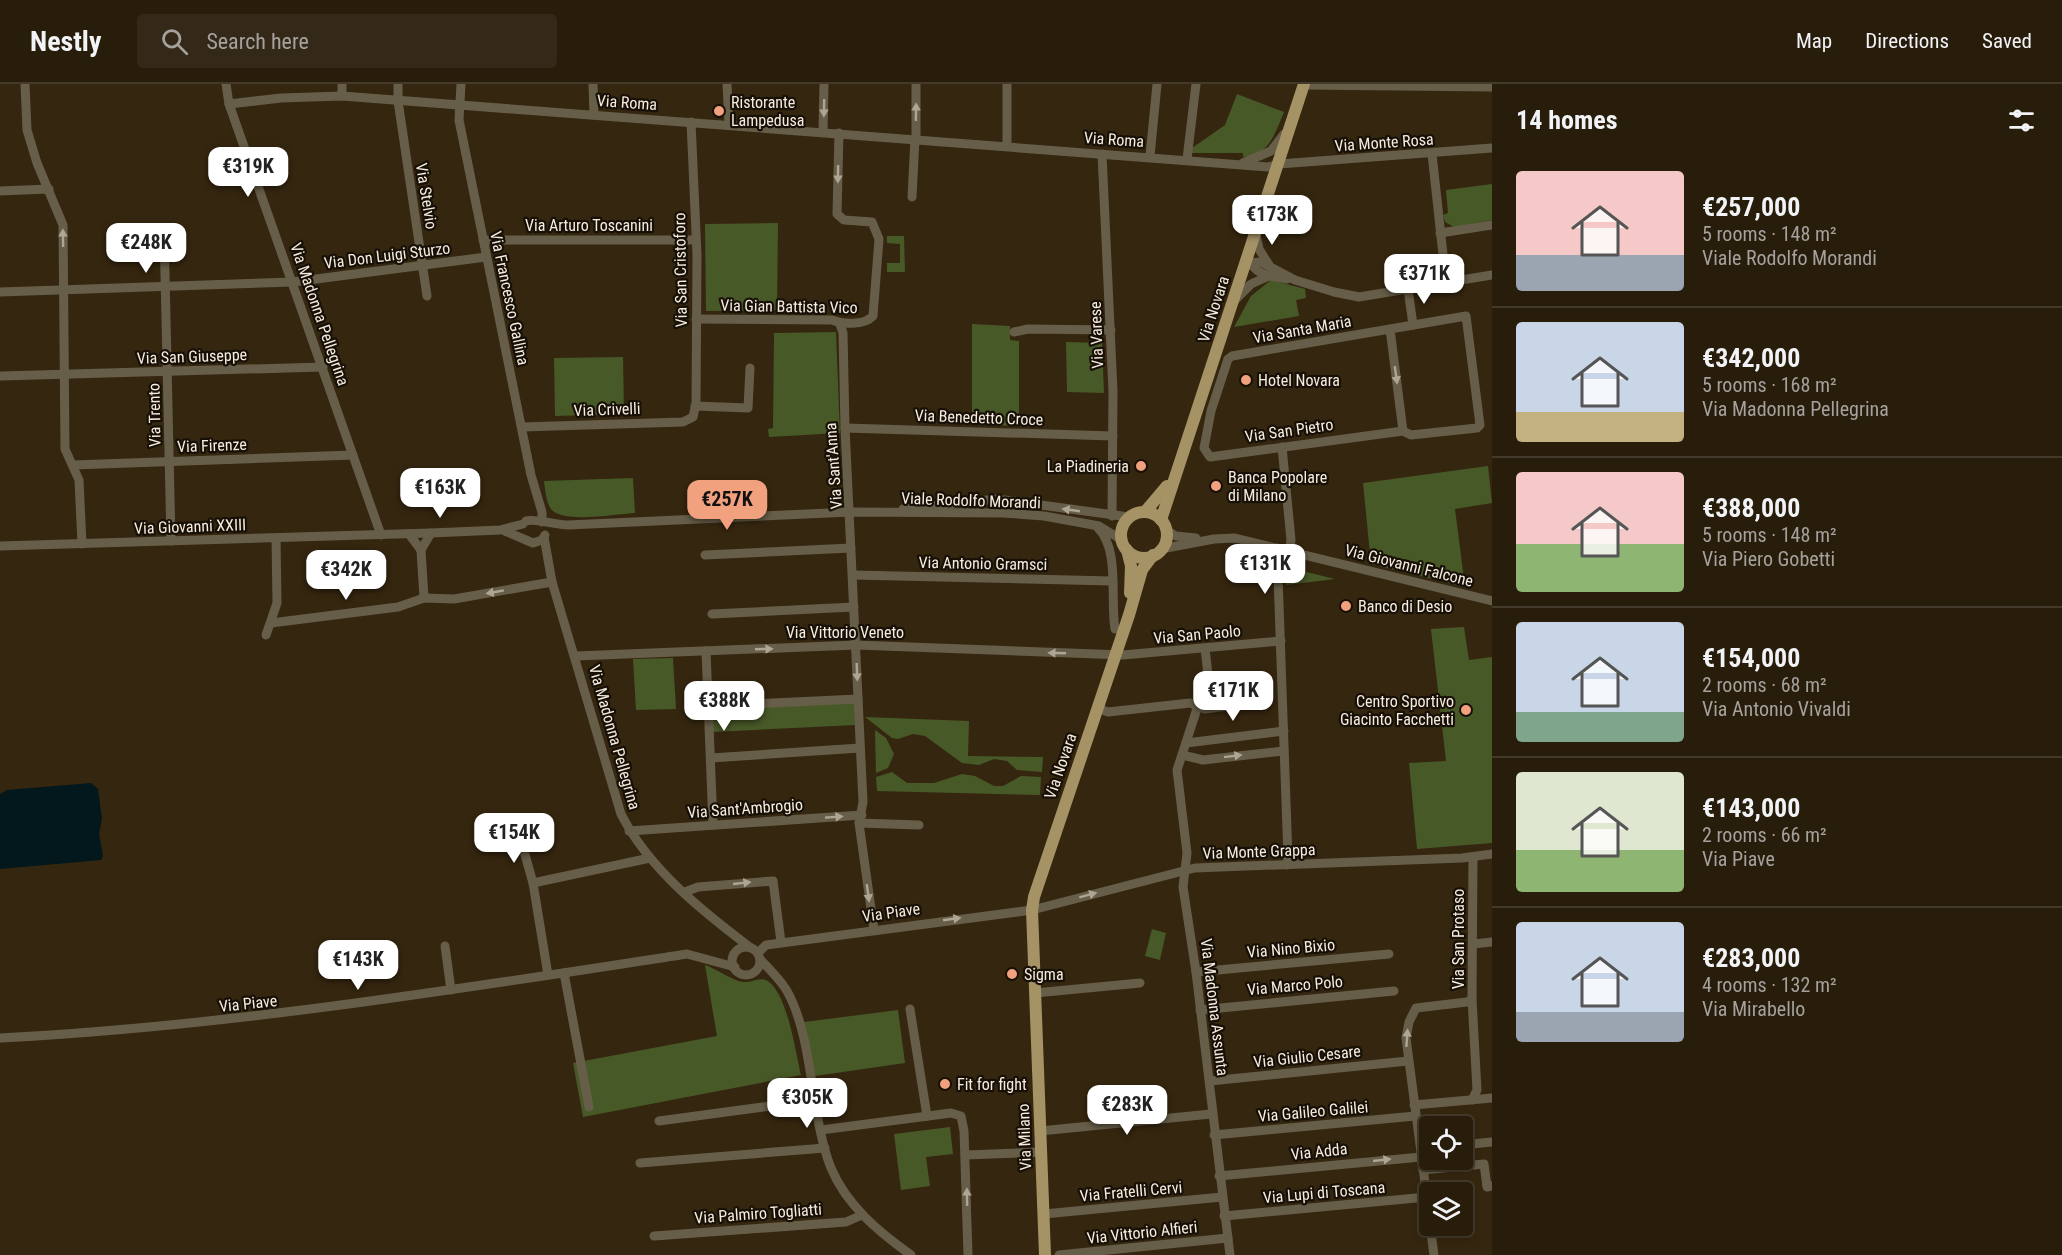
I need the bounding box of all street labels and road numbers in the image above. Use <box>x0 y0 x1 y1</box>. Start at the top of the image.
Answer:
street label: Via Roma <box>596 91 658 114</box>
street label: Via Roma <box>1083 128 1145 151</box>
street label: Via Monte Rosa <box>1334 130 1434 155</box>
street label: Via Stelvio <box>412 162 441 231</box>
street label: Via San Cristoforo <box>670 212 691 328</box>
street label: Via Arturo Toscanini <box>525 216 653 235</box>
street label: Via Francesco Gallina <box>486 229 533 367</box>
street label: Via Don Luigi Sturzo <box>323 238 451 273</box>
street label: Via Madonna Pellegrina <box>286 240 353 388</box>
street label: Via Novara <box>1194 274 1233 345</box>
street label: Via Gian Battista Vico <box>720 296 858 317</box>
street label: Via Varese <box>1086 301 1107 369</box>
street label: Via Santa Maria <box>1251 311 1353 348</box>
street label: Via San Giuseppe <box>137 345 247 368</box>
street label: Via Trento <box>144 383 165 447</box>
street label: Via Crivelli <box>573 399 641 420</box>
street label: Via Benedetto Croce <box>914 406 1044 429</box>
street label: Via San Pietro <box>1244 415 1334 446</box>
street label: Via Sant'Anna <box>821 422 846 510</box>
street label: Via Firenze <box>177 435 247 456</box>
street label: Viale Rodolfo Morandi <box>901 489 1041 512</box>
street label: Via Giovanni XXIII <box>134 515 246 538</box>
street label: Via Giovanni Falcone <box>1343 540 1475 591</box>
street label: Via Antonio Gramsci <box>918 553 1048 574</box>
street label: Via San Paolo <box>1153 621 1241 648</box>
street label: Via Vittorio Veneto <box>786 623 904 642</box>
street label: Via Madonna Pellegrina <box>585 663 644 812</box>
street label: Via Novara <box>1040 731 1081 802</box>
street label: Via Sant'Ambrogio <box>687 795 803 822</box>
street label: Via Monte Grappa <box>1202 840 1316 863</box>
street label: Via San Protaso <box>1449 889 1468 989</box>
street label: Via Piave <box>861 899 921 926</box>
street label: Via Nino Bixio <box>1246 935 1336 962</box>
street label: Via Madonna Assunta <box>1197 937 1232 1077</box>
street label: Via Marco Polo <box>1246 972 1344 999</box>
street label: Via Piave <box>218 991 278 1016</box>
street label: Via Giulio Cesare <box>1253 1041 1362 1072</box>
street label: Via Galileo Galilei <box>1257 1097 1369 1126</box>
street label: Via Milano <box>1014 1103 1035 1171</box>
street label: Via Adda <box>1290 1139 1348 1164</box>
street label: Via Fratelli Cervi <box>1079 1178 1183 1205</box>
street label: Via Lupi di Toscana <box>1262 1178 1386 1207</box>
street label: Via Palmiro Togliatti <box>694 1200 822 1227</box>
street label: Via Vittorio Alfieri <box>1086 1217 1198 1248</box>

